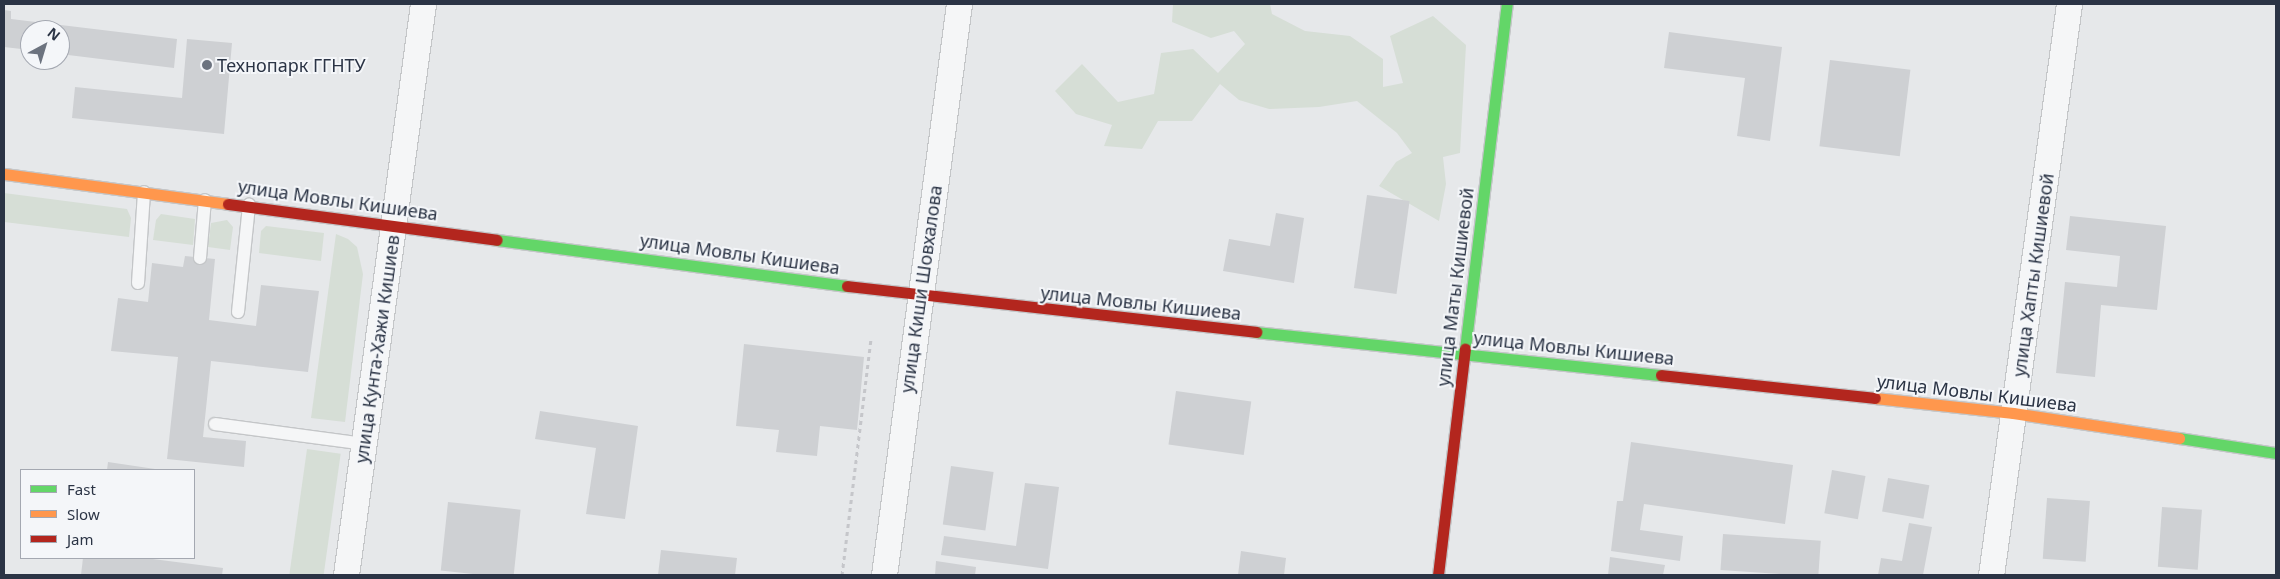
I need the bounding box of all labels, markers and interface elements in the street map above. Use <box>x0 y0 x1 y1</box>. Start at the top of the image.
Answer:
north arrow <box>20 20 70 70</box>
text: N <box>44 23 65 45</box>
place label: Технопарк ГГНТУ <box>217 54 366 76</box>
marker: Технопарк ГГНТУ <box>201 59 213 71</box>
street label: улица Хапты Кишиевой <box>2008 172 2058 378</box>
street label: улица Мовлы Кишиева <box>237 175 439 225</box>
street label: улица Киши Шовхалова <box>896 184 946 394</box>
street label: улица Маты Кишиевой <box>1432 186 1478 388</box>
street label: улица Мовлы Кишиева <box>639 229 841 279</box>
street label: улица Кунта-Хажи Кишиев <box>350 233 404 465</box>
street label: улица Мовлы Кишиева <box>1040 282 1242 324</box>
street label: улица Мовлы Кишиева <box>1473 327 1675 369</box>
street label: улица Мовлы Кишиева <box>1876 370 2078 416</box>
legend <box>20 469 195 559</box>
text: Fast <box>67 479 96 499</box>
text: Slow <box>67 504 100 524</box>
text: Jam <box>67 529 94 549</box>

